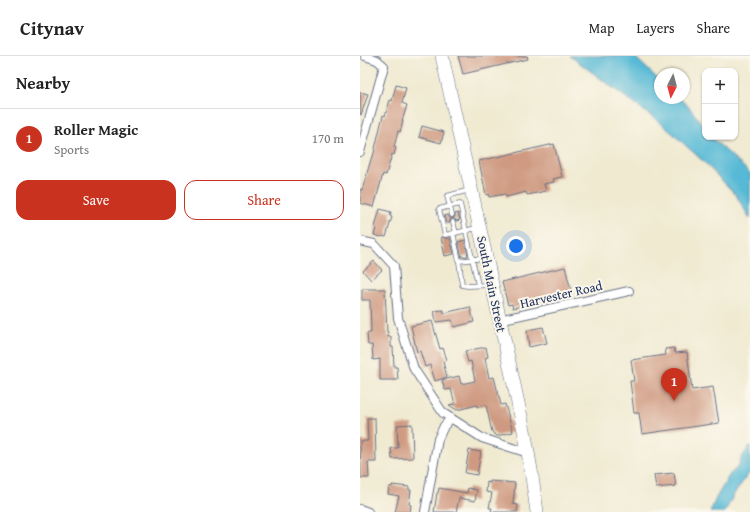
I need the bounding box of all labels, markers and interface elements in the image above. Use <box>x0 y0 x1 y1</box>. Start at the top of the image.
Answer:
text: Citynav <box>20 14 84 42</box>
text: Map <box>589 18 615 38</box>
text: Layers <box>637 18 675 38</box>
text: Share <box>697 18 730 38</box>
north arrow <box>654 68 690 104</box>
map controls <box>702 68 738 140</box>
button: + <box>702 68 738 104</box>
text: Nearby <box>16 70 70 95</box>
button: − <box>702 104 738 140</box>
text: Roller Magic <box>54 119 138 140</box>
text: 1 <box>26 129 32 148</box>
text: 170 m <box>312 129 344 148</box>
text: Sports <box>54 140 89 159</box>
button: Save <box>16 180 176 220</box>
button: Share <box>184 180 344 220</box>
street label: South Main Street <box>472 234 511 335</box>
your location <box>506 236 526 256</box>
street label: Harvester Road <box>518 276 604 313</box>
pin: 1 <box>661 368 687 401</box>

